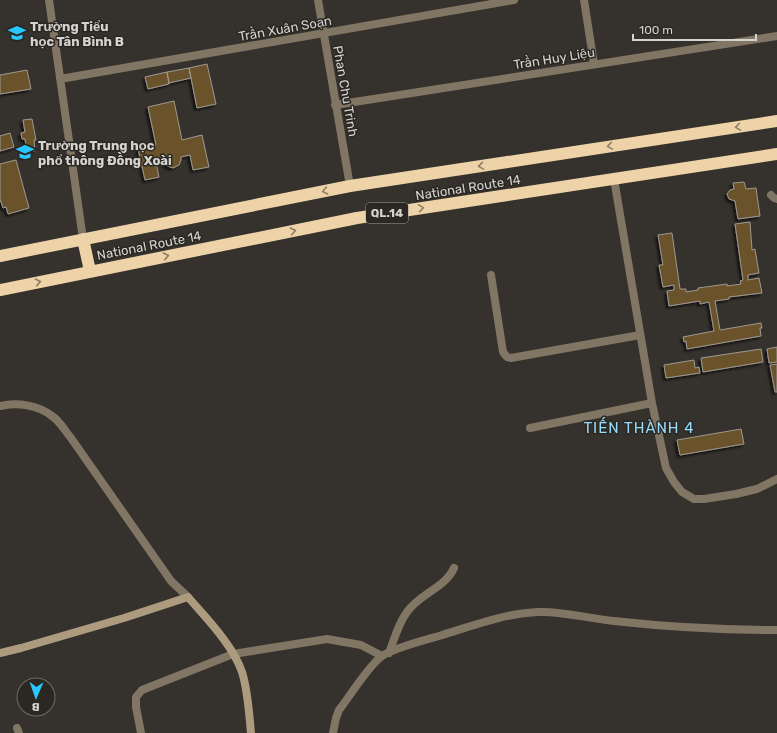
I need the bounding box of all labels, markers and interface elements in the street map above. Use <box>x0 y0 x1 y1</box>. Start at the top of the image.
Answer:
street label: Trần Xuân Soạn <box>237 12 333 44</box>
scale bar <box>633 16 756 42</box>
place label: Trường Tiểu học Tân Bình B <box>30 19 124 49</box>
school or university icon: Trường Tiểu học Tân Bình B <box>7 23 27 43</box>
text: 100 m <box>639 23 673 37</box>
street label: Phan Chu Trinh <box>330 44 361 138</box>
street label: Trần Huy Liệu <box>512 44 596 72</box>
one-way arrow <box>735 122 742 131</box>
place label: Trường Trung học phổ thông Đồng Xoài <box>38 138 172 168</box>
one-way arrow <box>607 141 613 150</box>
school or university icon: Trường Trung học phổ thông Đồng Xoài <box>15 142 35 162</box>
one-way arrow <box>478 161 484 170</box>
street label: National Route 14 <box>414 172 522 203</box>
one-way arrow <box>322 186 328 194</box>
road number: QL.14 <box>366 203 408 223</box>
one-way arrow <box>418 204 424 213</box>
one-way arrow <box>290 227 296 235</box>
street label: National Route 14 <box>96 228 203 263</box>
one-way arrow <box>162 253 169 261</box>
one-way arrow <box>35 278 41 287</box>
district label: TIẾN THÀNH 4 <box>583 417 695 437</box>
north arrow <box>16 677 56 717</box>
text: B <box>31 700 40 713</box>

